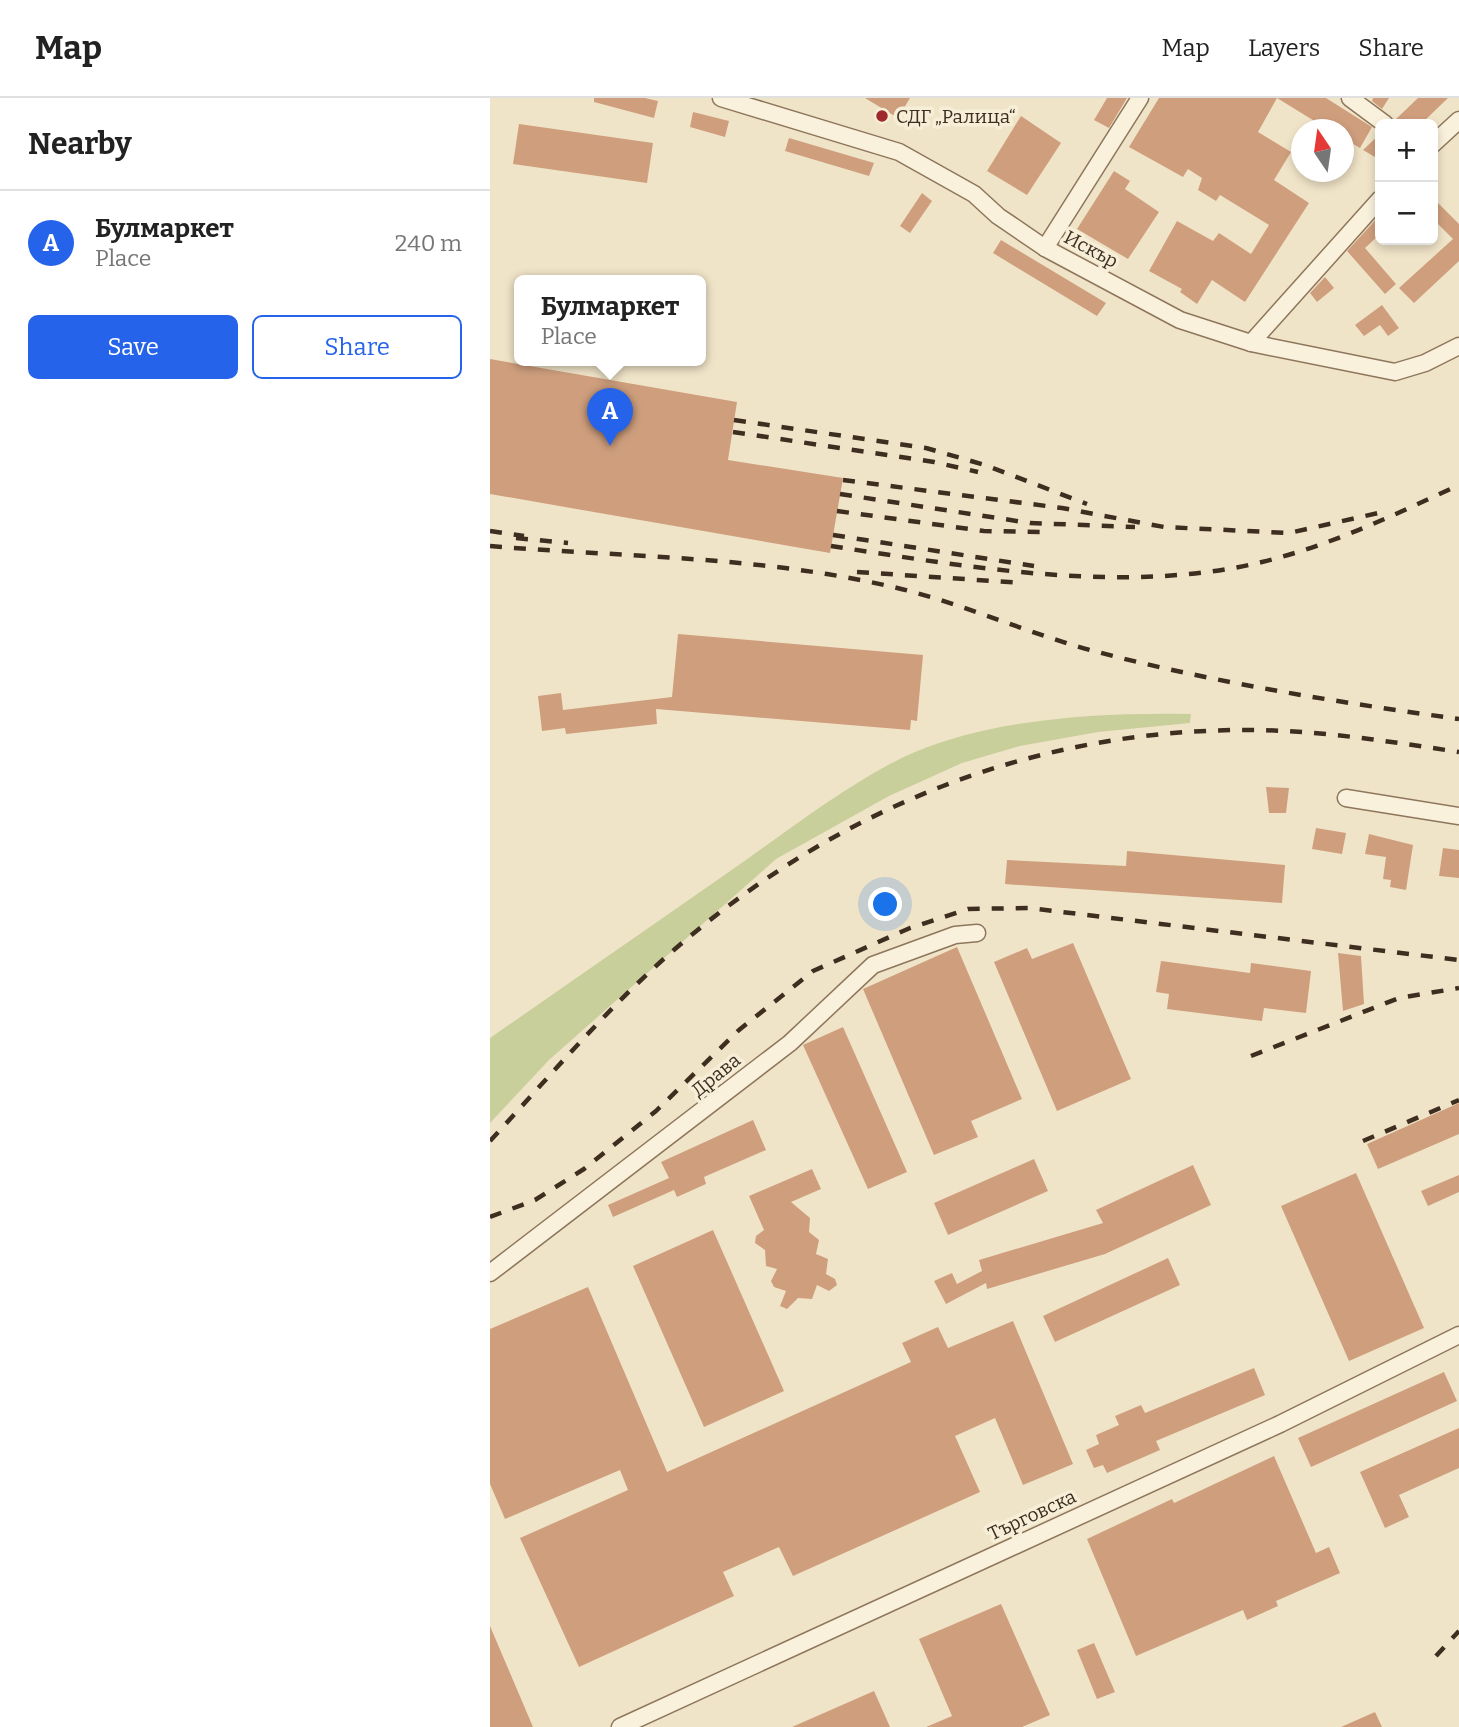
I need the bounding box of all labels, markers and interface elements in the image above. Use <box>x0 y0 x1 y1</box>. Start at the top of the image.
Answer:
text: Map <box>35 28 102 68</box>
text: Map <box>1162 34 1210 62</box>
text: Layers <box>1248 34 1320 62</box>
text: Share <box>1358 34 1424 62</box>
place label: СДГ „Ралица“ <box>896 105 1016 128</box>
marker: СДГ „Ралица“ <box>874 108 890 124</box>
north arrow <box>1291 119 1354 182</box>
map controls <box>1375 119 1438 245</box>
button: + <box>1375 119 1438 182</box>
text: Nearby <box>28 126 132 162</box>
button: − <box>1375 182 1438 245</box>
text: Булмаркет <box>95 213 234 244</box>
street label: Искър <box>1060 225 1122 273</box>
text: A <box>43 229 59 257</box>
text: 240 m <box>395 229 462 257</box>
text: Place <box>95 244 151 272</box>
popup <box>514 275 706 366</box>
text: Булмаркет <box>541 291 679 322</box>
button: Save <box>28 315 238 379</box>
button: Share <box>252 315 462 379</box>
text: Place <box>541 322 597 350</box>
pin: A <box>587 388 633 446</box>
your location <box>868 887 902 921</box>
street label: Драва <box>687 1048 745 1102</box>
street label: Търговска <box>984 1484 1080 1545</box>

